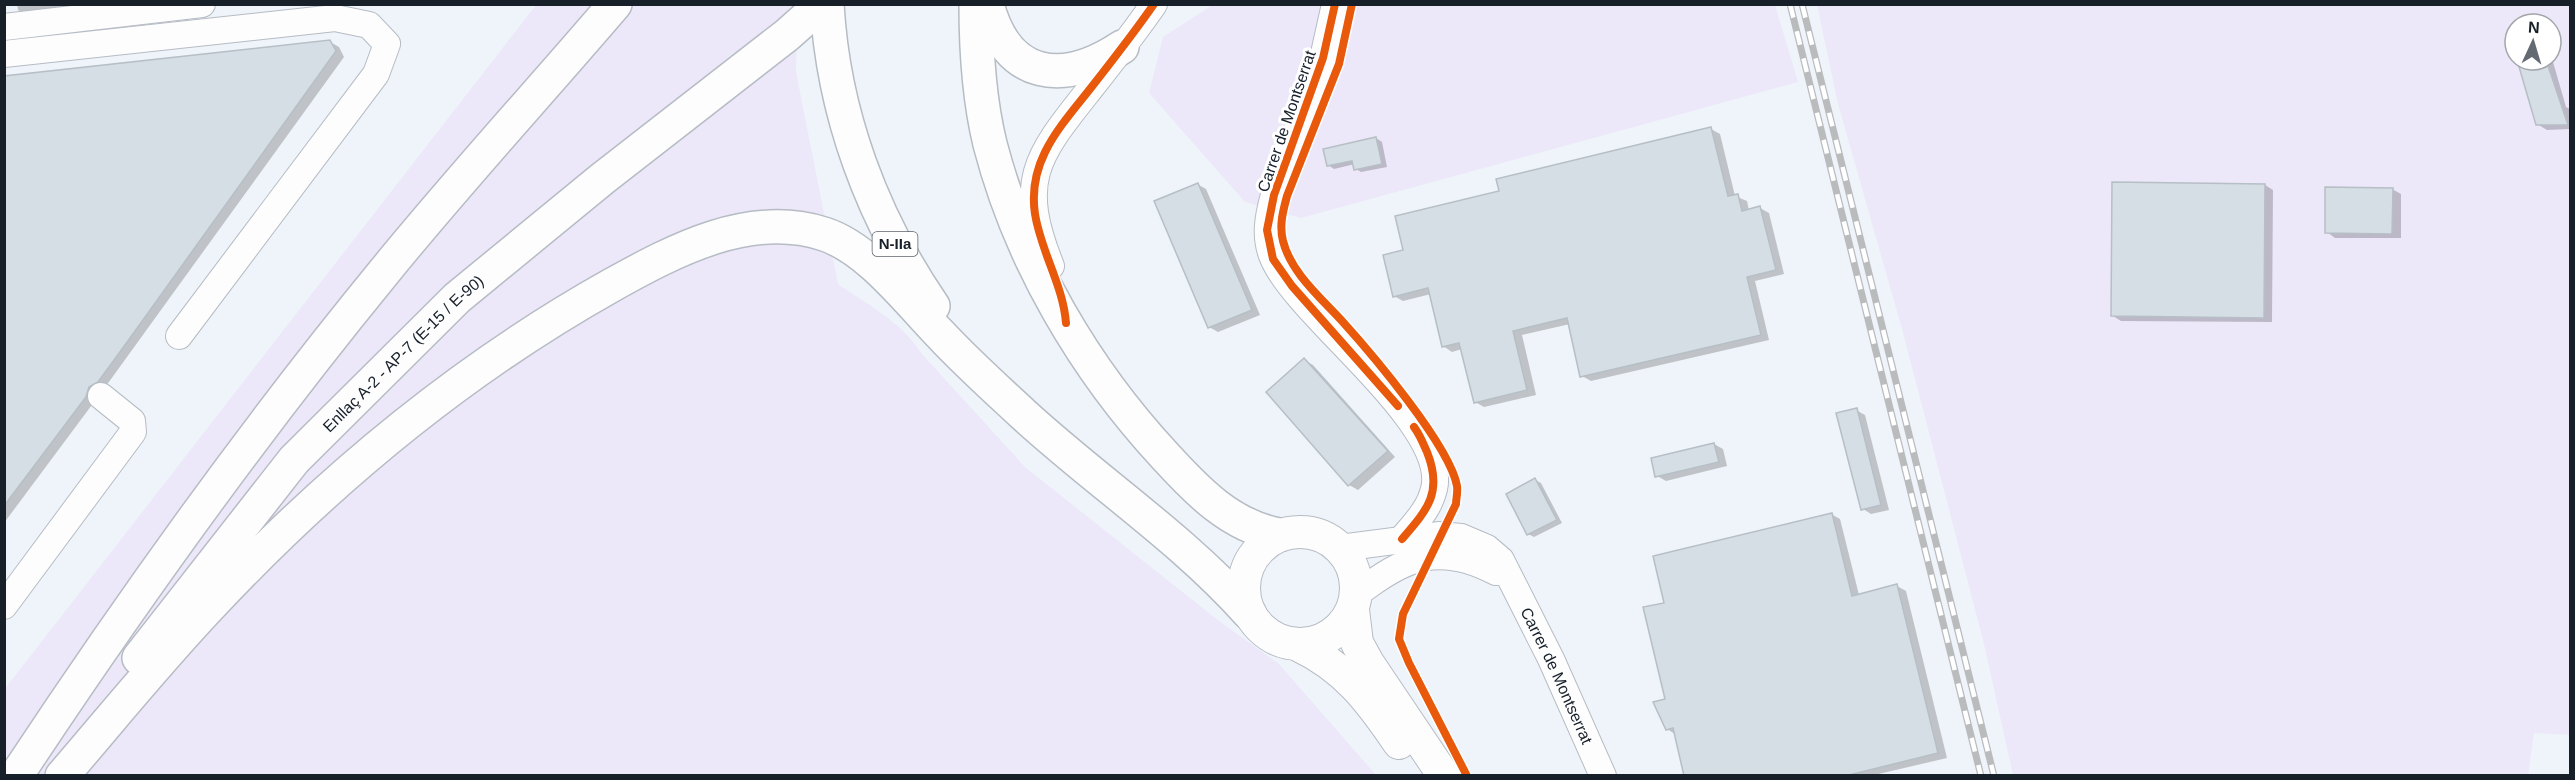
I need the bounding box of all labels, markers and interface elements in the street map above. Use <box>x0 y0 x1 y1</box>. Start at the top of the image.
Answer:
north arrow <box>2503 12 2563 72</box>
text: N <box>2528 19 2540 36</box>
street label: Carrer de Montserrat <box>1254 48 1319 194</box>
road number: N-IIa <box>872 232 918 256</box>
street label: Enllaç A-2 - AP-7 (E-15 / E-90) <box>320 272 487 435</box>
street label: Carrer de Montserrat <box>1517 605 1596 747</box>

